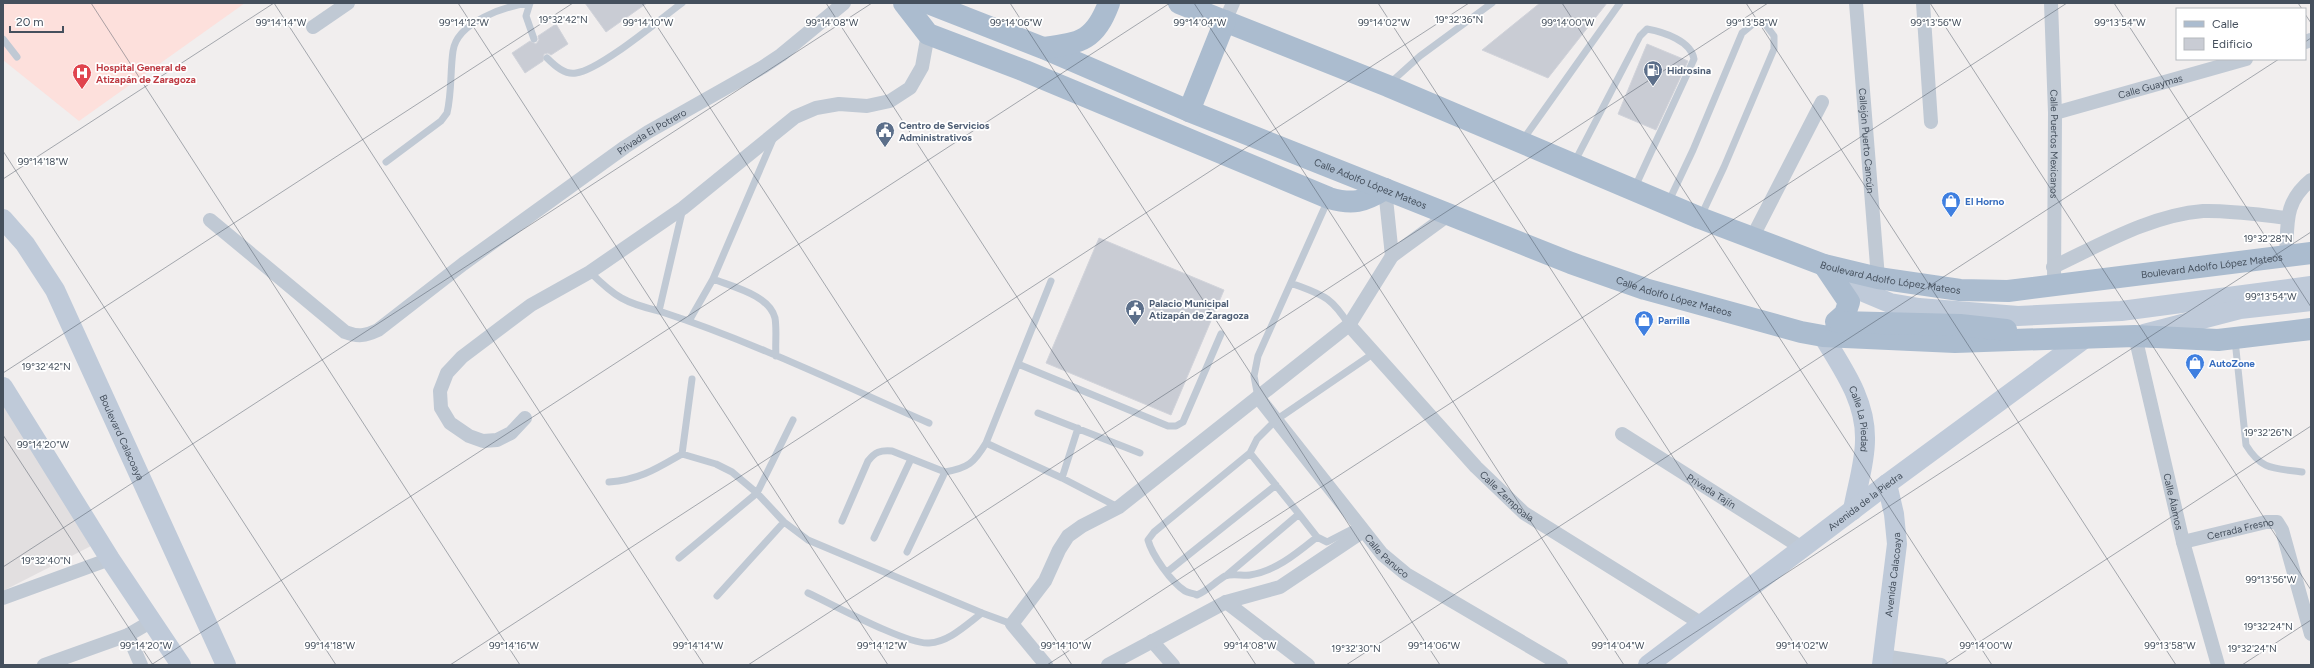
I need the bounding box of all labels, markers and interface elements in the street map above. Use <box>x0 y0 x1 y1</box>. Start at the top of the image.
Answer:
scale bar <box>10 8 63 34</box>
legend <box>2176 8 2306 60</box>
text: 19°32'42"N <box>538 13 588 26</box>
text: 19°32'36"N <box>1435 13 1483 26</box>
text: 20 m <box>16 15 44 29</box>
text: 99°14'14"W <box>256 16 307 29</box>
text: 99°14'12"W <box>439 16 489 29</box>
text: 99°14'10"W <box>623 16 674 29</box>
text: 99°14'08"W <box>806 16 859 29</box>
text: 99°14'06"W <box>990 16 1043 29</box>
text: 99°14'04"W <box>1174 16 1227 29</box>
text: 99°14'02"W <box>1358 16 1410 29</box>
text: 99°14'00"W <box>1542 16 1595 29</box>
text: 99°13'58"W <box>1726 16 1778 29</box>
text: 99°13'56"W <box>1911 16 1962 29</box>
text: 99°13'54"W <box>2094 16 2146 29</box>
text: Calle <box>2212 17 2239 31</box>
text: Edificio <box>2212 37 2252 51</box>
fuel station icon: Hidrosina <box>1642 59 1664 87</box>
place label: Hospital General de Atizapán de Zaragoza <box>96 61 196 86</box>
hospital icon: Hospital General de Atizapán de Zaragoza <box>71 62 93 90</box>
place label: Hidrosina <box>1667 64 1711 77</box>
street label: Calle Guaymas <box>2117 71 2184 102</box>
street label: Callejón Puerto Cancún <box>1856 87 1877 194</box>
street label: Calle Puertos Mexicanos <box>2047 89 2061 199</box>
street label: Privada El Potrero <box>614 106 689 158</box>
place label: Centro de Servicios Administrativos <box>899 119 990 144</box>
public building icon: Centro de Servicios Administrativos <box>874 120 896 148</box>
text: 99°14'18"W <box>18 155 69 168</box>
street label: Calle Adolfo López Mateos <box>1312 155 1429 212</box>
shop icon: El Horno <box>1940 190 1962 218</box>
place label: El Horno <box>1965 195 2005 208</box>
text: 19°32'28"N <box>2243 232 2293 245</box>
street label: Boulevard Adolfo López Mateos <box>2140 251 2284 281</box>
street label: Boulevard Adolfo López Mateos <box>1818 258 1962 297</box>
street label: Calle Adolfo López Mateos <box>1614 273 1734 320</box>
text: 99°13'54"W <box>2245 290 2297 303</box>
place label: Palacio Municipal Atizapán de Zaragoza <box>1149 297 1249 322</box>
public building icon: Palacio Municipal Atizapán de Zaragoza <box>1124 298 1146 326</box>
shop icon: Parrilla <box>1633 309 1655 337</box>
place label: Parrilla <box>1658 314 1690 327</box>
shop icon: AutoZone <box>2184 352 2206 380</box>
place label: AutoZone <box>2209 357 2255 370</box>
text: 19°32'42"N <box>21 360 71 373</box>
street label: Calle La Piedad <box>1846 384 1871 453</box>
street label: Boulevard Calacoaya <box>96 392 147 482</box>
text: 19°32'26"N <box>2244 426 2292 439</box>
text: 99°14'20"W <box>17 438 69 451</box>
street label: Calle Zempoala <box>1477 468 1536 525</box>
street label: Avenida de la Piedra <box>1825 469 1905 534</box>
street label: Privada Tajín <box>1684 471 1739 512</box>
street label: Calle Álamos <box>2160 472 2186 532</box>
street label: Cerrada Fresno <box>2206 516 2274 543</box>
street label: Calle Panuco <box>1362 531 1412 581</box>
street label: Avenida Calacoaya <box>1882 532 1904 618</box>
text: 19°32'40"N <box>21 554 71 567</box>
text: 99°13'56"W <box>2246 573 2297 586</box>
text: 19°32'24"N <box>2243 620 2293 633</box>
text: 99°14'20"W <box>120 639 172 652</box>
text: 99°14'18"W <box>305 639 356 652</box>
text: 99°14'16"W <box>489 639 539 652</box>
text: 99°14'14"W <box>673 639 724 652</box>
text: 99°14'12"W <box>857 639 907 652</box>
text: 99°14'10"W <box>1041 639 1092 652</box>
text: 99°14'08"W <box>1224 639 1277 652</box>
text: 99°14'06"W <box>1408 639 1461 652</box>
text: 99°14'04"W <box>1592 639 1645 652</box>
text: 99°14'02"W <box>1776 639 1828 652</box>
text: 99°14'00"W <box>1960 639 2013 652</box>
text: 99°13'58"W <box>2144 639 2196 652</box>
text: 19°32'30"N <box>1331 642 1381 655</box>
text: 19°32'24"N <box>2227 642 2277 655</box>

